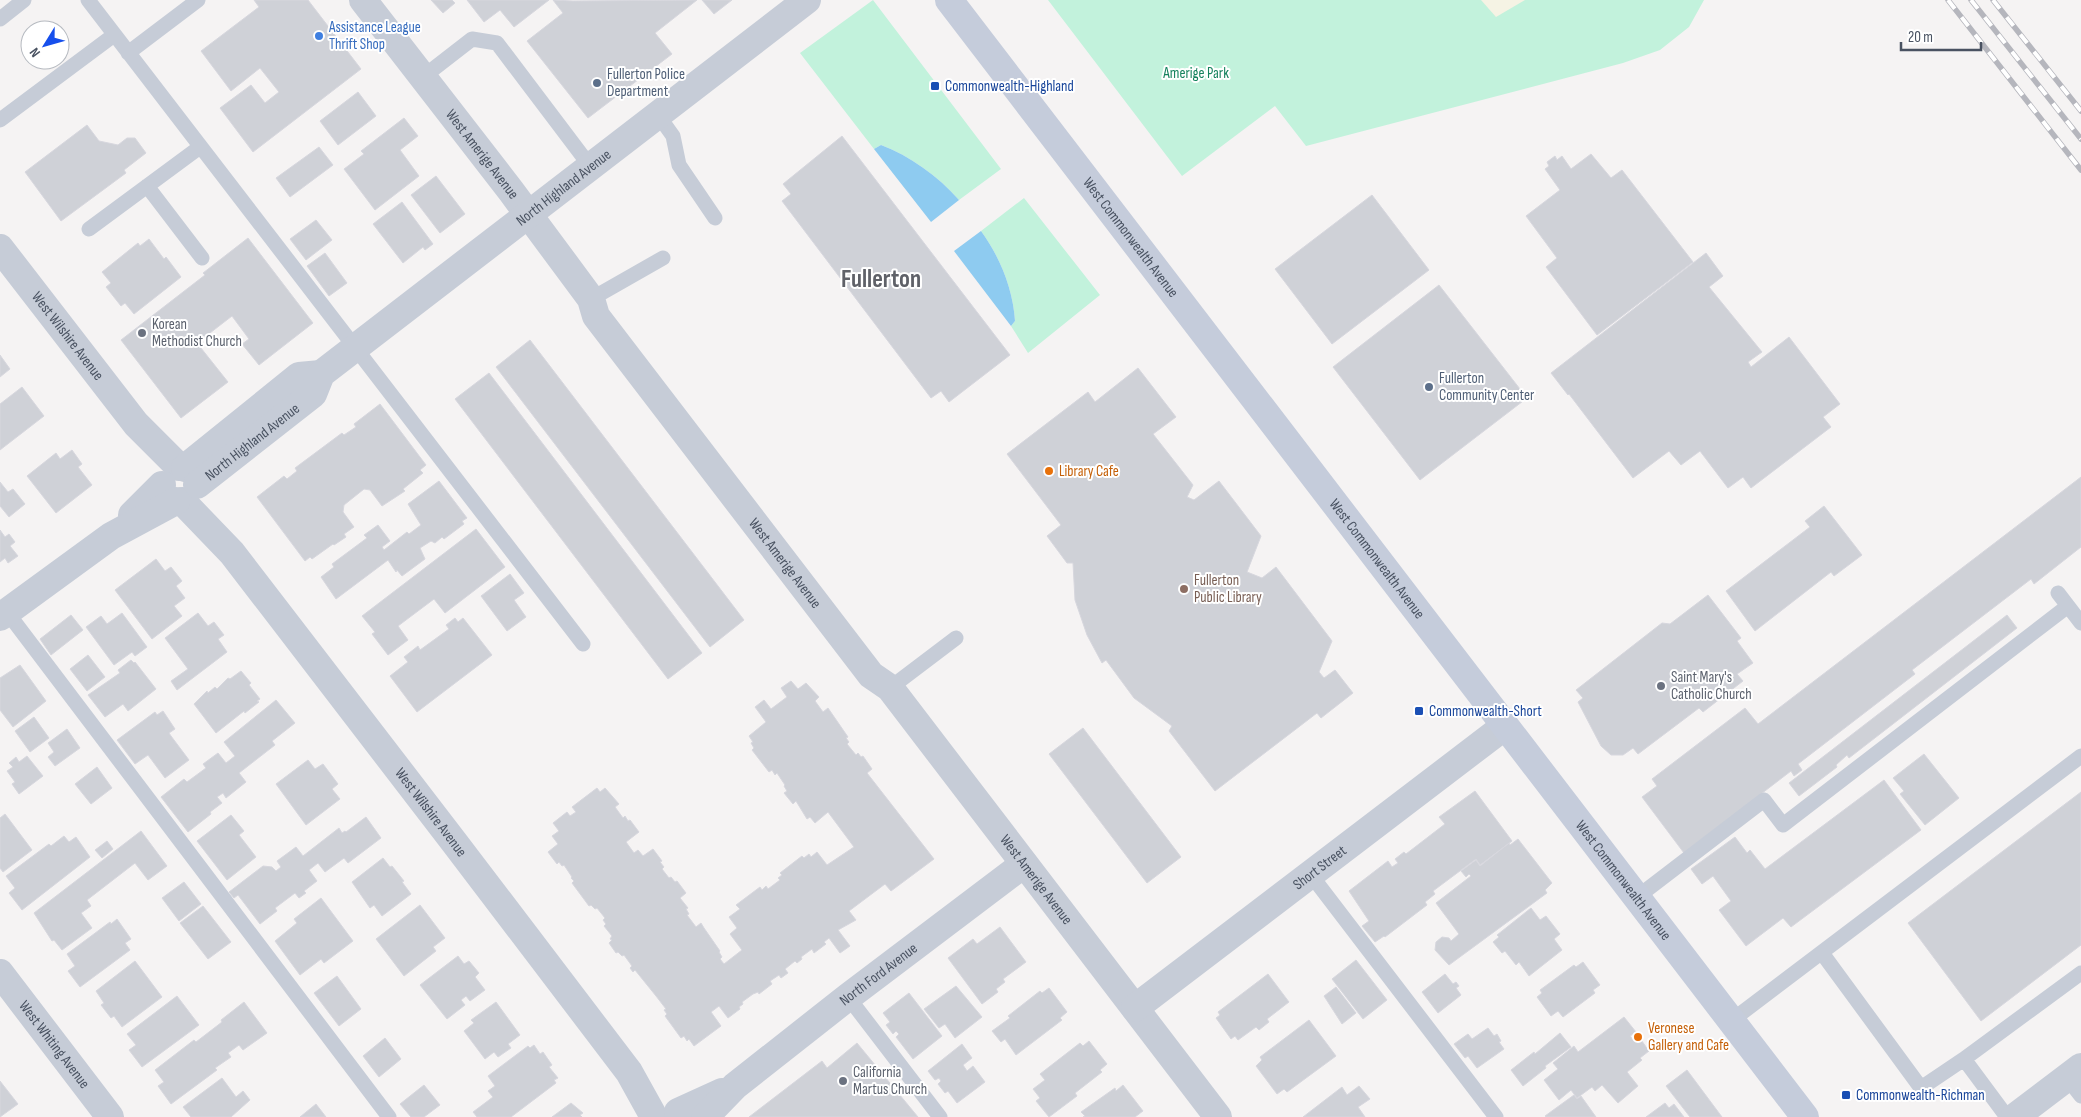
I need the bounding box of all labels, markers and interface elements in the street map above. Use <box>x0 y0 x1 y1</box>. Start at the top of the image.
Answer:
place label: Assistance League Thrift Shop <box>328 18 421 54</box>
north arrow <box>20 20 70 70</box>
scale bar <box>1901 20 1981 52</box>
text: 20 m <box>1908 28 1933 47</box>
marker: Assistance League Thrift Shop <box>313 30 325 42</box>
text: N <box>26 44 44 61</box>
park label: Amerige Park <box>1162 64 1229 83</box>
place label: Fullerton Police Department <box>607 65 685 101</box>
marker: Fullerton Police Department <box>591 77 603 89</box>
place label: Commonwealth-Highland <box>945 77 1074 96</box>
marker: Commonwealth-Highland <box>929 80 941 92</box>
street label: West Amerige Avenue <box>442 105 523 203</box>
street label: North Highland Avenue <box>512 145 615 230</box>
street label: West Commonwealth Avenue <box>1079 173 1183 301</box>
district label: Fullerton <box>841 264 921 295</box>
street label: West Wilshire Avenue <box>28 288 108 384</box>
place label: Korean Methodist Church <box>152 315 242 351</box>
marker: Korean Methodist Church <box>136 327 148 339</box>
place label: Fullerton Community Center <box>1439 369 1535 405</box>
marker: Fullerton Community Center <box>1423 381 1435 393</box>
street label: North Highland Avenue <box>201 399 303 485</box>
place label: Library Cafe <box>1059 462 1119 481</box>
marker: Library Cafe <box>1043 465 1055 477</box>
street label: West Commonwealth Avenue <box>1325 495 1429 623</box>
street label: West Amerige Avenue <box>745 514 826 612</box>
place label: Fullerton Public Library <box>1194 571 1262 607</box>
marker: Fullerton Public Library <box>1178 583 1190 595</box>
place label: Saint Mary's Catholic Church <box>1671 668 1752 704</box>
marker: Saint Mary's Catholic Church <box>1655 680 1667 692</box>
place label: Commonwealth-Short <box>1429 702 1542 721</box>
marker: Commonwealth-Short <box>1413 705 1425 717</box>
street label: West Wilshire Avenue <box>391 764 471 860</box>
street label: West Commonwealth Avenue <box>1572 816 1676 944</box>
street label: West Amerige Avenue <box>996 831 1077 928</box>
street label: Short Street <box>1289 841 1350 894</box>
street label: North Ford Avenue <box>835 938 921 1010</box>
street label: West Whiting Avenue <box>15 997 94 1092</box>
place label: Veronese Gallery and Cafe <box>1648 1019 1729 1055</box>
marker: Veronese Gallery and Cafe <box>1632 1031 1644 1043</box>
place label: California Martus Church <box>853 1063 927 1099</box>
marker: California Martus Church <box>837 1075 849 1087</box>
place label: Commonwealth-Richman <box>1856 1086 1985 1105</box>
marker: Commonwealth-Richman <box>1840 1089 1852 1101</box>

